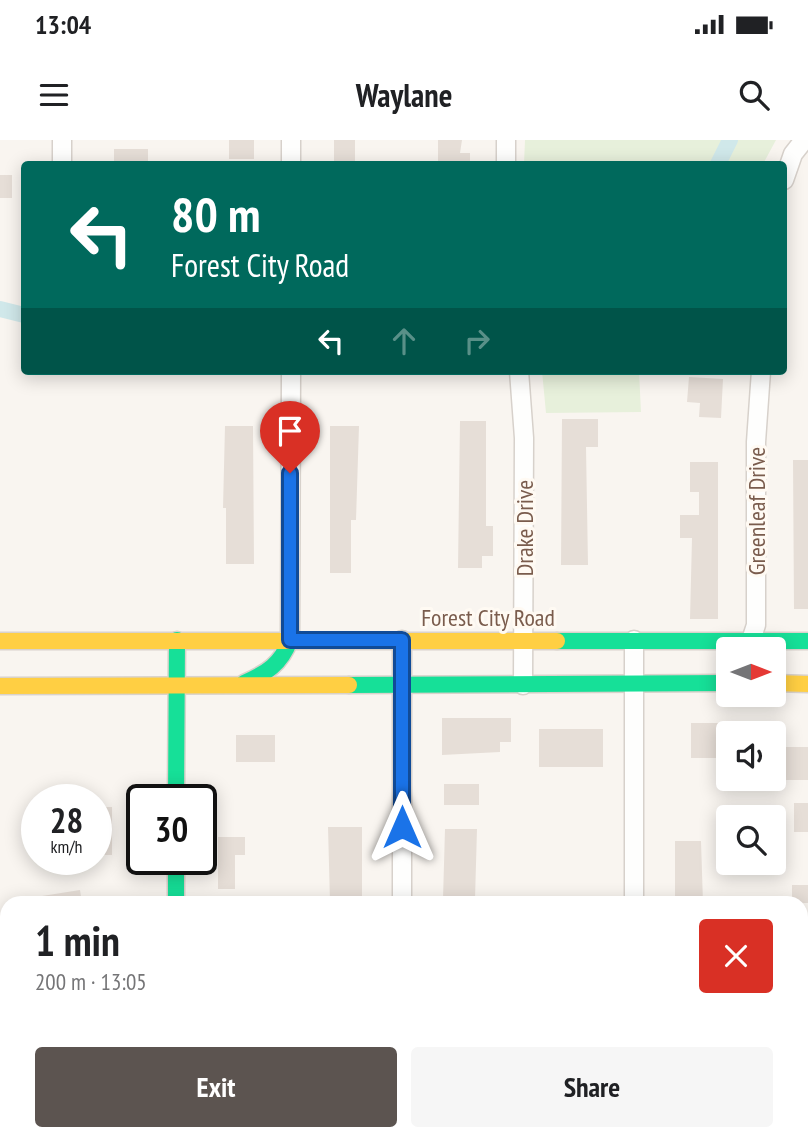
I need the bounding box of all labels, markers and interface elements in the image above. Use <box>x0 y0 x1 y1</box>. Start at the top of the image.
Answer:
text: 13:04 <box>35 8 91 41</box>
text: Waylane <box>356 74 452 116</box>
icon: menu <box>35 76 73 114</box>
icon: search <box>735 76 773 114</box>
text: 80 m <box>171 182 260 246</box>
icon: left <box>56 189 147 280</box>
text: Forest City Road <box>171 244 349 286</box>
icon: left <box>312 322 350 360</box>
icon: ahead <box>385 322 423 360</box>
icon: right <box>458 322 496 360</box>
pin <box>260 401 320 473</box>
icon: arrive <box>271 412 309 450</box>
street label: Greenleaf Drive <box>741 447 772 575</box>
street label: Drake Drive <box>509 480 540 576</box>
street label: Forest City Road <box>421 602 555 633</box>
north arrow <box>716 637 786 707</box>
map controls <box>716 637 786 875</box>
button: sound <box>716 721 786 791</box>
speed limit sign: 30 <box>126 784 217 875</box>
position arrow <box>365 790 439 864</box>
text: 28 <box>50 797 83 843</box>
button: search <box>716 805 786 875</box>
text: km/h <box>51 835 82 858</box>
text: 1 min <box>35 913 120 968</box>
button: close <box>699 919 773 993</box>
text: 200 m · 13:05 <box>35 967 147 996</box>
button: Exit <box>35 1047 397 1127</box>
button: Share <box>411 1047 773 1127</box>

